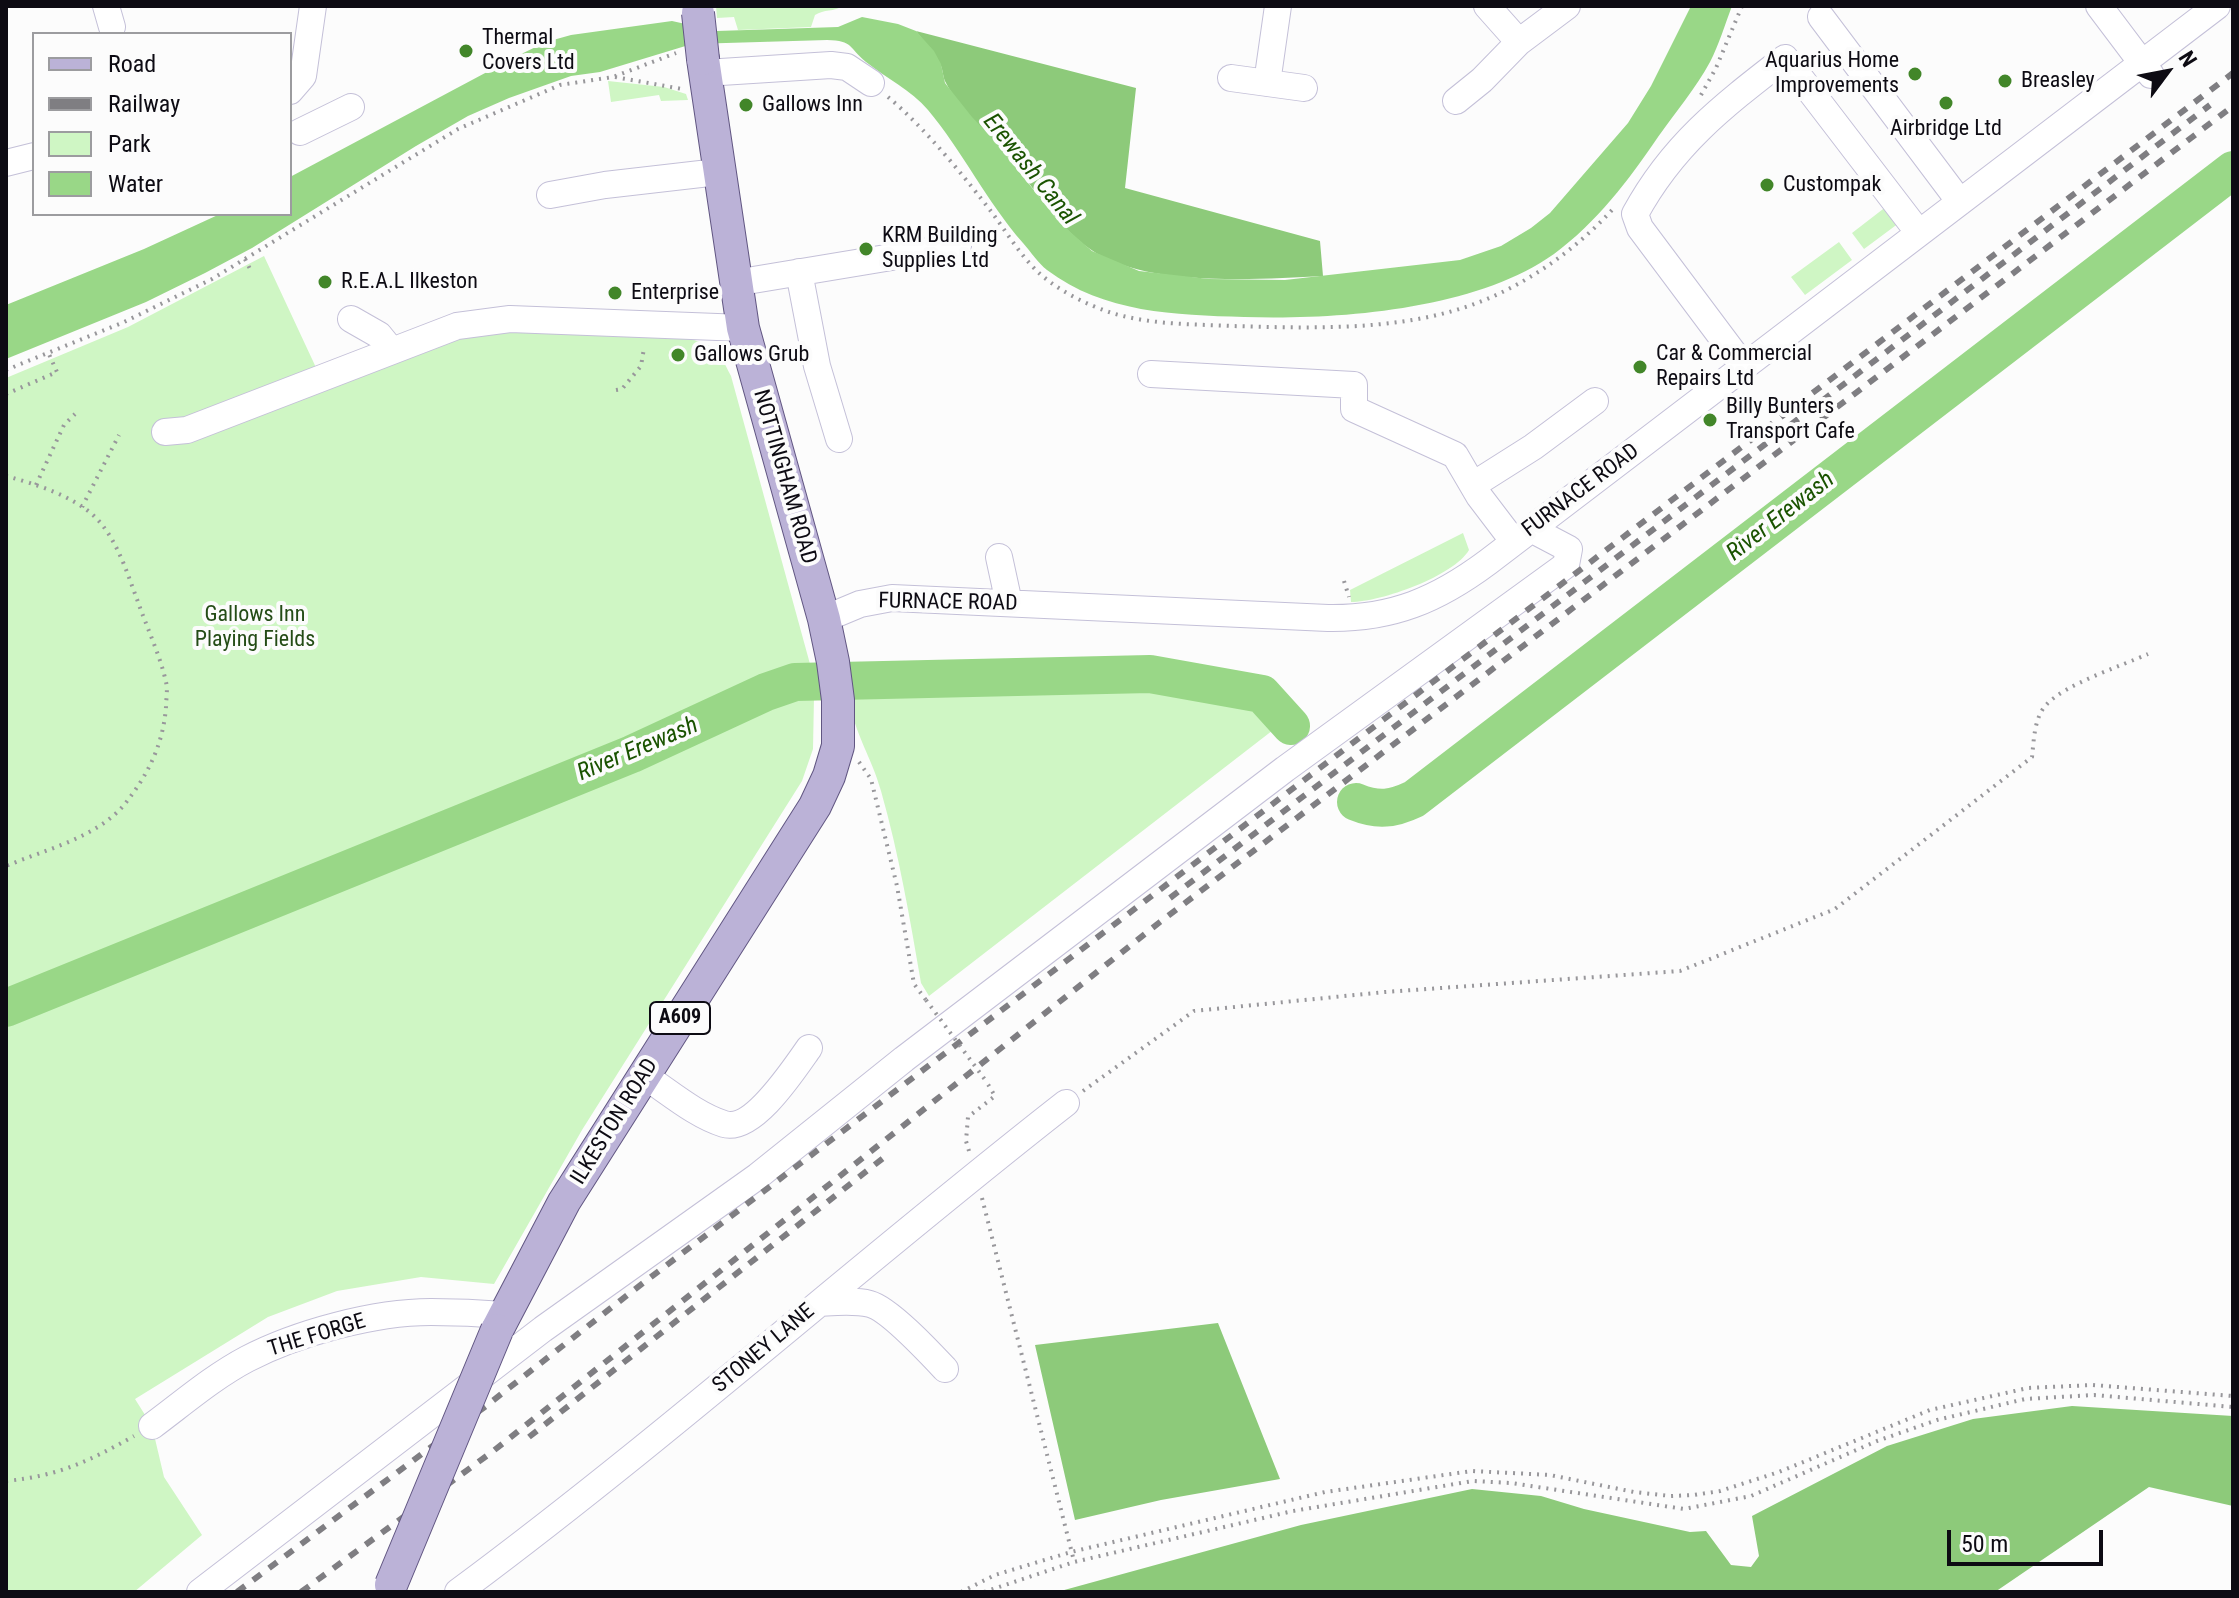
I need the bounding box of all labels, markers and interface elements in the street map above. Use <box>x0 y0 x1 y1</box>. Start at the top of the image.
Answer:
place label: Thermal Covers Ltd <box>482 25 575 76</box>
legend <box>32 32 292 216</box>
north arrow <box>2127 32 2207 112</box>
marker: Thermal Covers Ltd <box>457 42 475 60</box>
text: N <box>2174 47 2202 71</box>
place label: Aquarius Home Improvements <box>1765 48 1899 100</box>
text: Road <box>108 50 156 78</box>
marker: Aquarius Home Improvements <box>1906 65 1924 83</box>
place label: Breasley <box>2021 68 2095 94</box>
marker: Breasley <box>1996 72 2014 90</box>
text: Railway <box>108 90 180 118</box>
place label: Gallows Inn <box>762 92 863 118</box>
marker: Airbridge Ltd <box>1937 94 1955 112</box>
marker: Gallows Inn <box>737 96 755 114</box>
water label: Erewash Canal <box>976 108 1084 232</box>
place label: Airbridge Ltd <box>1890 116 2002 142</box>
text: Park <box>108 130 151 158</box>
text: Water <box>108 170 163 198</box>
place label: Custompak <box>1783 172 1881 198</box>
marker: Custompak <box>1758 176 1776 194</box>
place label: KRM Building Supplies Ltd <box>882 223 998 274</box>
marker: KRM Building Supplies Ltd <box>857 240 875 258</box>
place label: R.E.A.L Ilkeston <box>341 269 478 295</box>
marker: R.E.A.L Ilkeston <box>316 273 334 291</box>
place label: Enterprise <box>631 280 719 306</box>
marker: Enterprise <box>606 284 624 302</box>
place label: Car & Commercial Repairs Ltd <box>1656 341 1812 392</box>
place label: Gallows Grub <box>694 342 809 368</box>
marker: Gallows Grub <box>669 346 687 364</box>
marker: Car & Commercial Repairs Ltd <box>1631 358 1649 376</box>
street label: NOTTINGHAM ROAD <box>747 387 821 567</box>
place label: Billy Bunters Transport Cafe <box>1726 394 1855 446</box>
marker: Billy Bunters Transport Cafe <box>1701 411 1719 429</box>
street label: FURNACE ROAD <box>1517 439 1645 543</box>
water label: River Erewash <box>1722 466 1840 568</box>
street label: FURNACE ROAD <box>878 589 1018 617</box>
park label: Gallows Inn Playing Fields <box>195 602 315 654</box>
water label: River Erewash <box>573 712 703 788</box>
road number: A609 <box>650 1002 710 1034</box>
street label: ILKESTON ROAD <box>566 1054 664 1190</box>
street label: STONEY LANE <box>708 1299 820 1399</box>
street label: THE FORGE <box>265 1309 369 1363</box>
scale bar <box>1951 1514 2107 1564</box>
text: 50 m <box>1961 1530 2008 1558</box>

